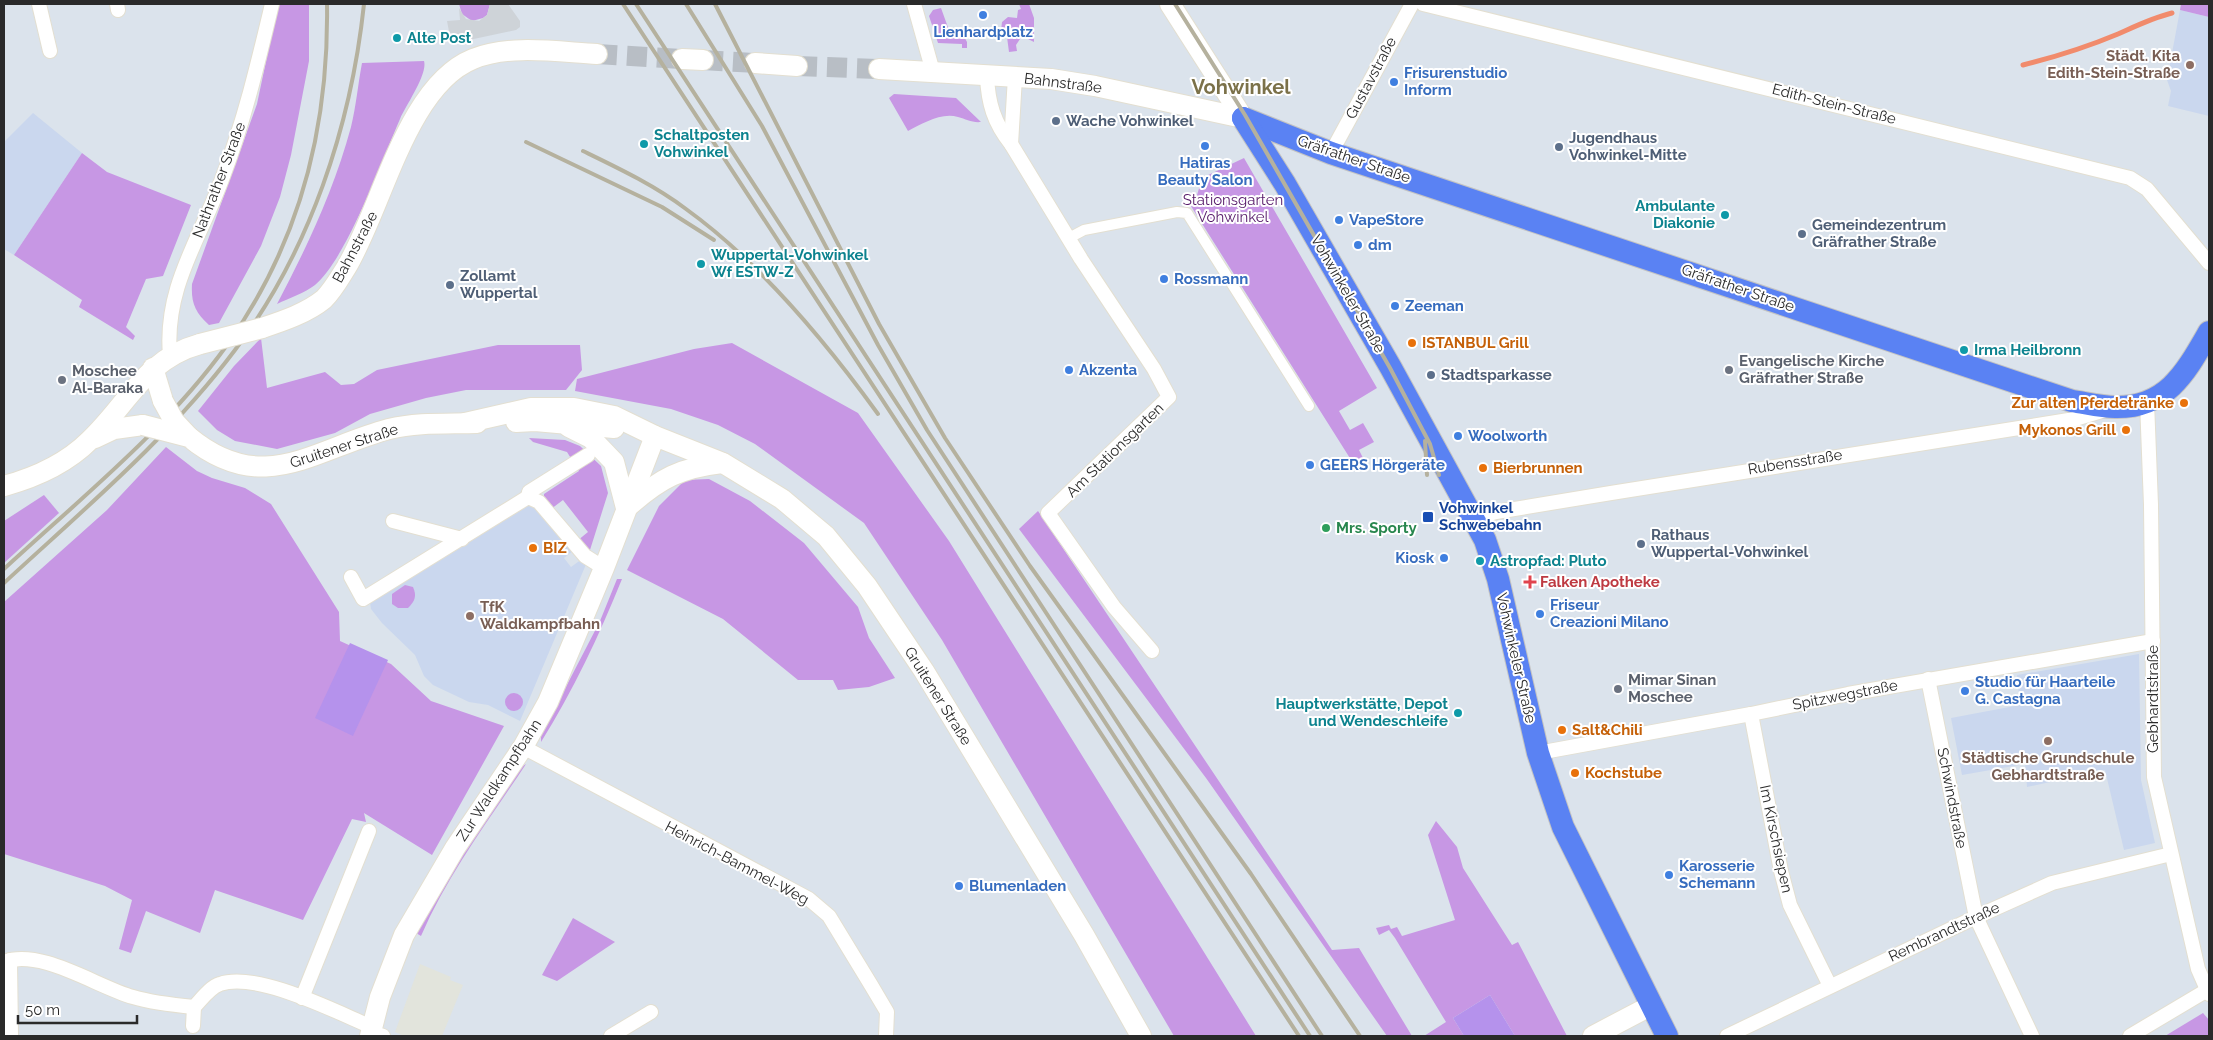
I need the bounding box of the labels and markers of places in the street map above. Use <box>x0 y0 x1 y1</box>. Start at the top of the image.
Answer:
marker: Lienhardplatz <box>977 9 989 21</box>
place label: Lienhardplatz <box>933 23 1033 41</box>
place label: Alte Post <box>407 29 472 47</box>
marker: Alte Post <box>391 32 403 44</box>
place label: Städt. Kita Edith-Stein-Straße <box>2047 47 2180 82</box>
marker: Städt. Kita Edith-Stein-Straße <box>2184 59 2196 71</box>
place label: Frisurenstudio Inform <box>1404 64 1507 99</box>
marker: Frisurenstudio Inform <box>1388 76 1400 88</box>
place label: Wache Vohwinkel <box>1066 112 1194 130</box>
marker: Wache Vohwinkel <box>1050 115 1062 127</box>
place label: Schaltposten Vohwinkel <box>654 126 749 161</box>
place label: Jugendhaus Vohwinkel-Mitte <box>1569 129 1687 164</box>
marker: Schaltposten Vohwinkel <box>638 138 650 150</box>
marker: Hatiras Beauty Salon <box>1199 140 1211 152</box>
marker: Jugendhaus Vohwinkel-Mitte <box>1553 141 1565 153</box>
place label: Hatiras Beauty Salon <box>1158 154 1252 189</box>
place label: Ambulante Diakonie <box>1635 197 1715 232</box>
marker: Ambulante Diakonie <box>1719 209 1731 221</box>
place label: VapeStore <box>1349 211 1424 229</box>
marker: VapeStore <box>1333 214 1345 226</box>
place label: Gemeindezentrum Gräfrather Straße <box>1812 216 1946 251</box>
marker: Gemeindezentrum Gräfrather Straße <box>1796 228 1808 240</box>
place label: dm <box>1368 236 1392 254</box>
marker: dm <box>1352 239 1364 251</box>
place label: Wuppertal-Vohwinkel Wf ESTW-Z <box>711 246 869 281</box>
marker: Wuppertal-Vohwinkel Wf ESTW-Z <box>695 258 707 270</box>
place label: Zollamt Wuppertal <box>460 267 538 302</box>
place label: Rossmann <box>1174 270 1248 288</box>
marker: Rossmann <box>1158 273 1170 285</box>
marker: Zollamt Wuppertal <box>444 279 456 291</box>
place label: Zeeman <box>1405 297 1464 315</box>
marker: Zeeman <box>1389 300 1401 312</box>
place label: ISTANBUL Grill <box>1422 334 1529 352</box>
marker: ISTANBUL Grill <box>1406 337 1418 349</box>
place label: Irma Heilbronn <box>1974 341 2081 359</box>
marker: Irma Heilbronn <box>1958 344 1970 356</box>
place label: Evangelische Kirche Gräfrather Straße <box>1739 352 1884 387</box>
place label: Akzenta <box>1079 361 1137 379</box>
place label: Moschee Al-Baraka <box>72 362 143 397</box>
marker: Akzenta <box>1063 364 1075 376</box>
marker: Evangelische Kirche Gräfrather Straße <box>1723 364 1735 376</box>
place label: Stadtsparkasse <box>1441 366 1552 384</box>
marker: Stadtsparkasse <box>1425 369 1437 381</box>
marker: Moschee Al-Baraka <box>56 374 68 386</box>
place label: Zur alten Pferdetränke <box>2012 394 2174 412</box>
marker: Zur alten Pferdetränke <box>2178 397 2190 409</box>
place label: Mykonos Grill <box>2019 421 2116 439</box>
marker: Mykonos Grill <box>2120 424 2132 436</box>
place label: Woolworth <box>1468 427 1547 445</box>
marker: Woolworth <box>1452 430 1464 442</box>
place label: GEERS Hörgeräte <box>1320 456 1445 474</box>
marker: GEERS Hörgeräte <box>1304 459 1316 471</box>
place label: Bierbrunnen <box>1493 459 1583 477</box>
marker: Bierbrunnen <box>1477 462 1489 474</box>
place label: Vohwinkel Schwebebahn <box>1439 499 1542 534</box>
marker: Vohwinkel Schwebebahn <box>1421 510 1435 524</box>
place label: Mrs. Sporty <box>1336 519 1417 537</box>
marker: Mrs. Sporty <box>1320 522 1332 534</box>
place label: Rathaus Wuppertal-Vohwinkel <box>1651 526 1809 561</box>
marker: Rathaus Wuppertal-Vohwinkel <box>1635 538 1647 550</box>
place label: BIZ <box>543 539 567 557</box>
marker: BIZ <box>527 542 539 554</box>
place label: Kiosk <box>1395 549 1435 567</box>
marker: Kiosk <box>1438 552 1450 564</box>
place label: Astropfad: Pluto <box>1490 552 1607 570</box>
marker: Astropfad: Pluto <box>1474 555 1486 567</box>
place label: Falken Apotheke <box>1540 573 1660 591</box>
marker: Falken Apotheke <box>1524 576 1536 588</box>
place label: Friseur Creazioni Milano <box>1550 596 1669 631</box>
place label: TfK Waldkampfbahn <box>480 598 600 633</box>
marker: Friseur Creazioni Milano <box>1534 608 1546 620</box>
marker: TfK Waldkampfbahn <box>464 610 476 622</box>
place label: Mimar Sinan Moschee <box>1628 671 1716 706</box>
place label: Studio für Haarteile G. Castagna <box>1975 673 2115 708</box>
marker: Mimar Sinan Moschee <box>1612 683 1624 695</box>
marker: Studio für Haarteile G. Castagna <box>1959 685 1971 697</box>
place label: Hauptwerkstätte, Depot und Wendeschleife <box>1275 695 1448 730</box>
marker: Hauptwerkstätte, Depot und Wendeschleife <box>1452 707 1464 719</box>
place label: Salt&Chili <box>1572 721 1643 739</box>
marker: Salt&Chili <box>1556 724 1568 736</box>
marker: Städtische Grundschule Gebhardtstraße <box>2042 735 2054 747</box>
place label: Städtische Grundschule Gebhardtstraße <box>1962 749 2134 784</box>
place label: Kochstube <box>1585 764 1662 782</box>
marker: Kochstube <box>1569 767 1581 779</box>
place label: Karosserie Schemann <box>1679 857 1755 892</box>
marker: Karosserie Schemann <box>1663 869 1675 881</box>
place label: Blumenladen <box>969 877 1066 895</box>
marker: Blumenladen <box>953 880 965 892</box>

